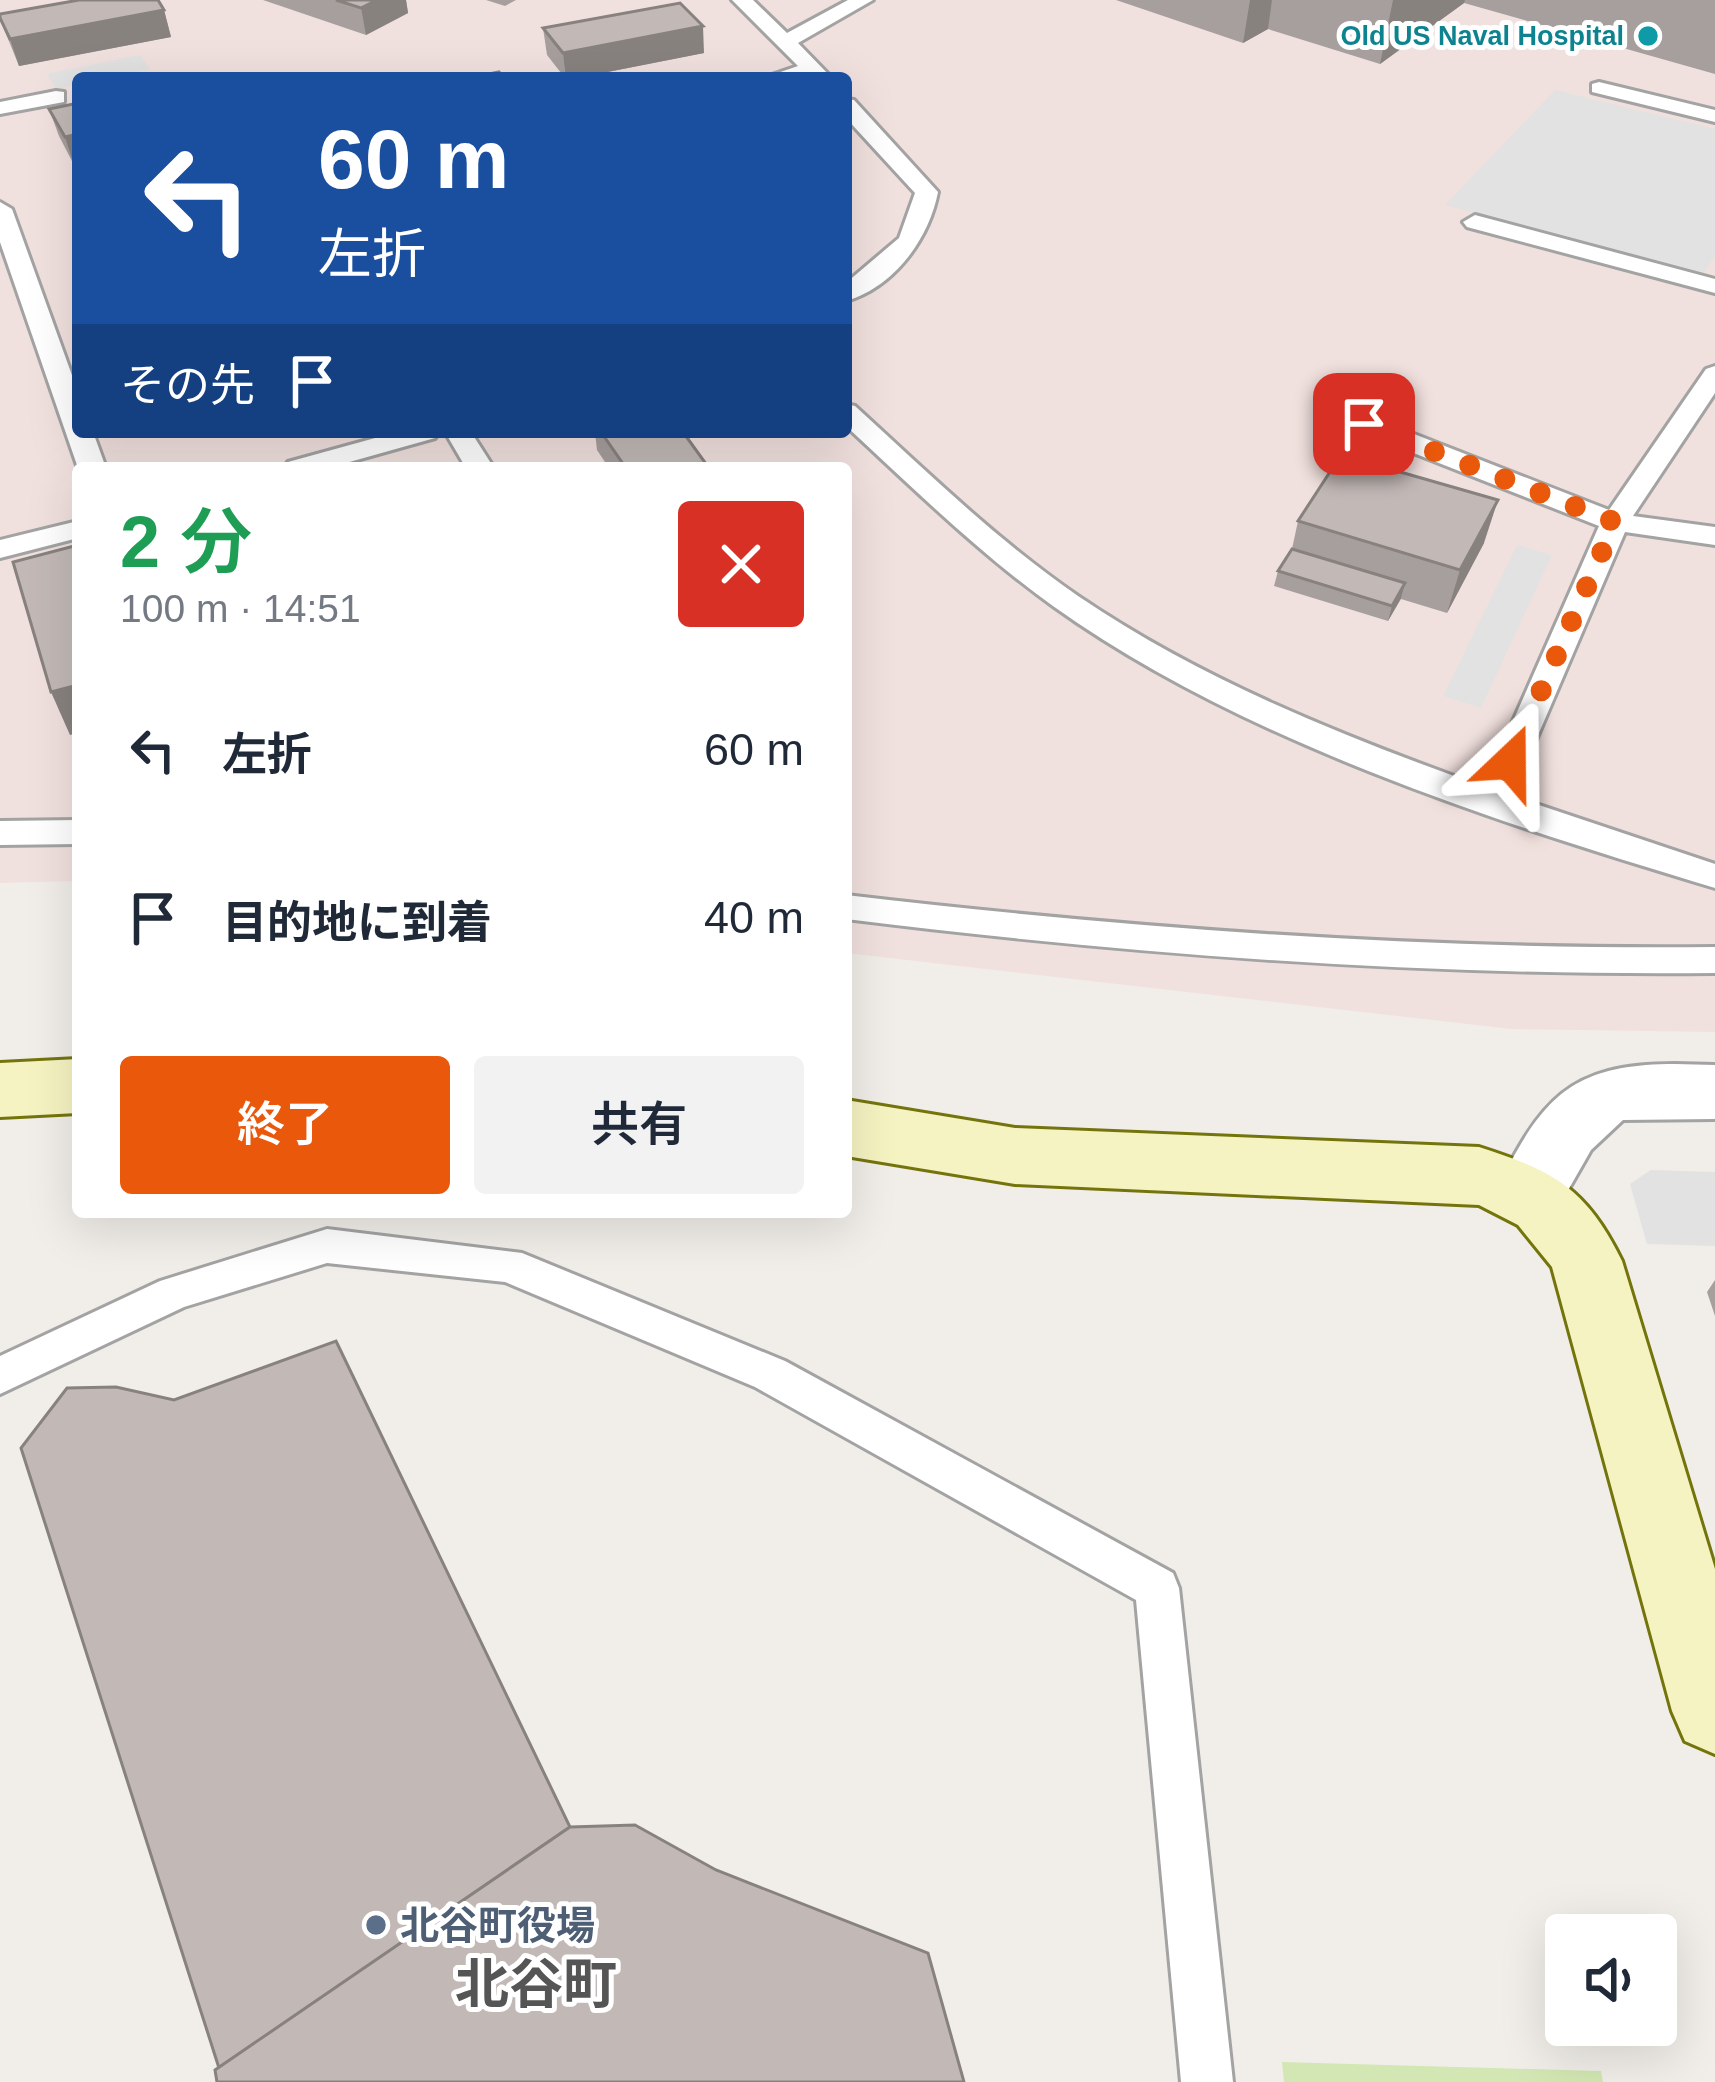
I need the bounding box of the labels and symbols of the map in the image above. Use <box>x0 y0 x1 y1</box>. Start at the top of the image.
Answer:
place label: Old US Naval Hospital <box>1340 21 1624 51</box>
marker: Old US Naval Hospital <box>1635 23 1661 49</box>
pin <box>1313 373 1415 475</box>
position arrow <box>1447 699 1573 825</box>
place label: 北谷町役場 <box>400 1904 595 1947</box>
marker: 北谷町役場 <box>363 1912 389 1938</box>
district label: 北谷町 <box>455 1954 617 2014</box>

